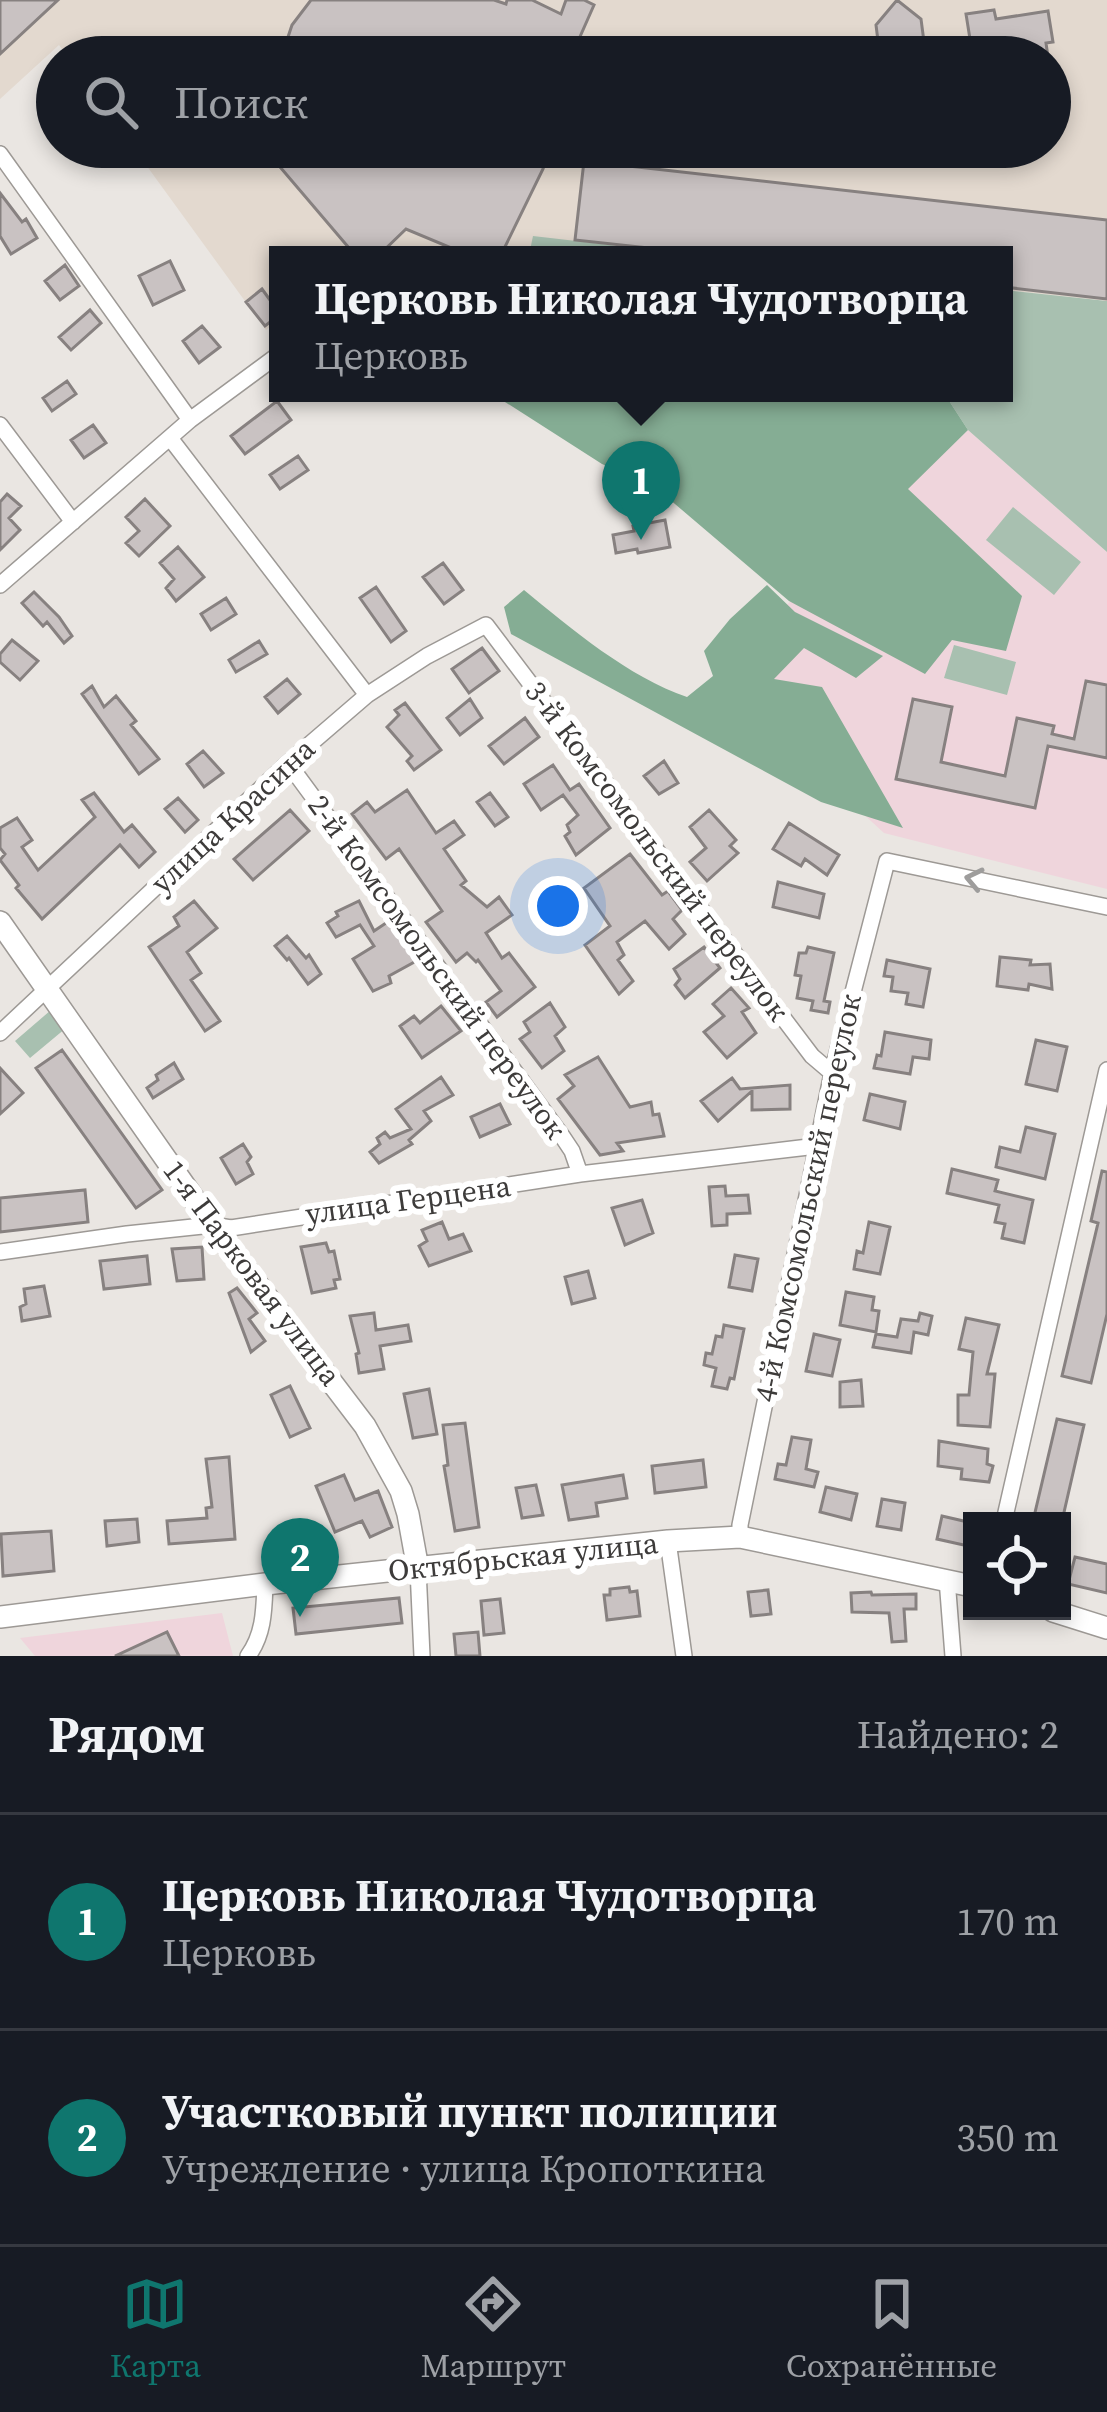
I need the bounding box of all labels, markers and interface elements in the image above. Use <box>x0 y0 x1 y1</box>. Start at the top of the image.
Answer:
search box <box>36 36 1071 168</box>
icon: search <box>78 69 144 135</box>
text: Поиск <box>174 71 308 133</box>
popup <box>269 246 1013 402</box>
text: Церковь Николая Чудотворца <box>314 267 968 329</box>
text: Церковь <box>314 329 468 382</box>
pin: 1 <box>602 441 680 540</box>
street label: 3-й Комсомольский переулок <box>516 672 799 1029</box>
street label: улица Красина <box>141 728 324 903</box>
street label: 2-й Комсомольский переулок <box>299 786 576 1147</box>
one-way arrow <box>965 867 985 893</box>
your location <box>528 876 588 936</box>
street label: 4-й Комсомольский переулок <box>744 990 871 1406</box>
street label: 1-я Парковая улица <box>154 1151 351 1395</box>
street label: улица Герцена <box>303 1165 514 1234</box>
map controls <box>963 1512 1071 1620</box>
button: locate <box>963 1512 1071 1620</box>
pin: 2 <box>261 1518 339 1617</box>
street label: Октябрьская улица <box>386 1522 661 1591</box>
text: Рядом <box>48 1699 205 1769</box>
text: Найдено: 2 <box>857 1708 1059 1761</box>
text: Церковь Николая Чудотворца <box>162 1864 816 1926</box>
text: 1 <box>76 1895 98 1948</box>
text: 170 m <box>956 1895 1059 1948</box>
text: Церковь <box>162 1926 316 1979</box>
text: Участковый пункт полиции <box>162 2080 778 2142</box>
text: 2 <box>76 2111 98 2164</box>
text: 350 m <box>956 2111 1059 2164</box>
text: Учреждение · улица Кропоткина <box>162 2142 765 2195</box>
tab: Карта <box>110 2271 201 2388</box>
tab: Маршрут <box>421 2271 566 2388</box>
tab: Сохранённые <box>786 2271 997 2388</box>

